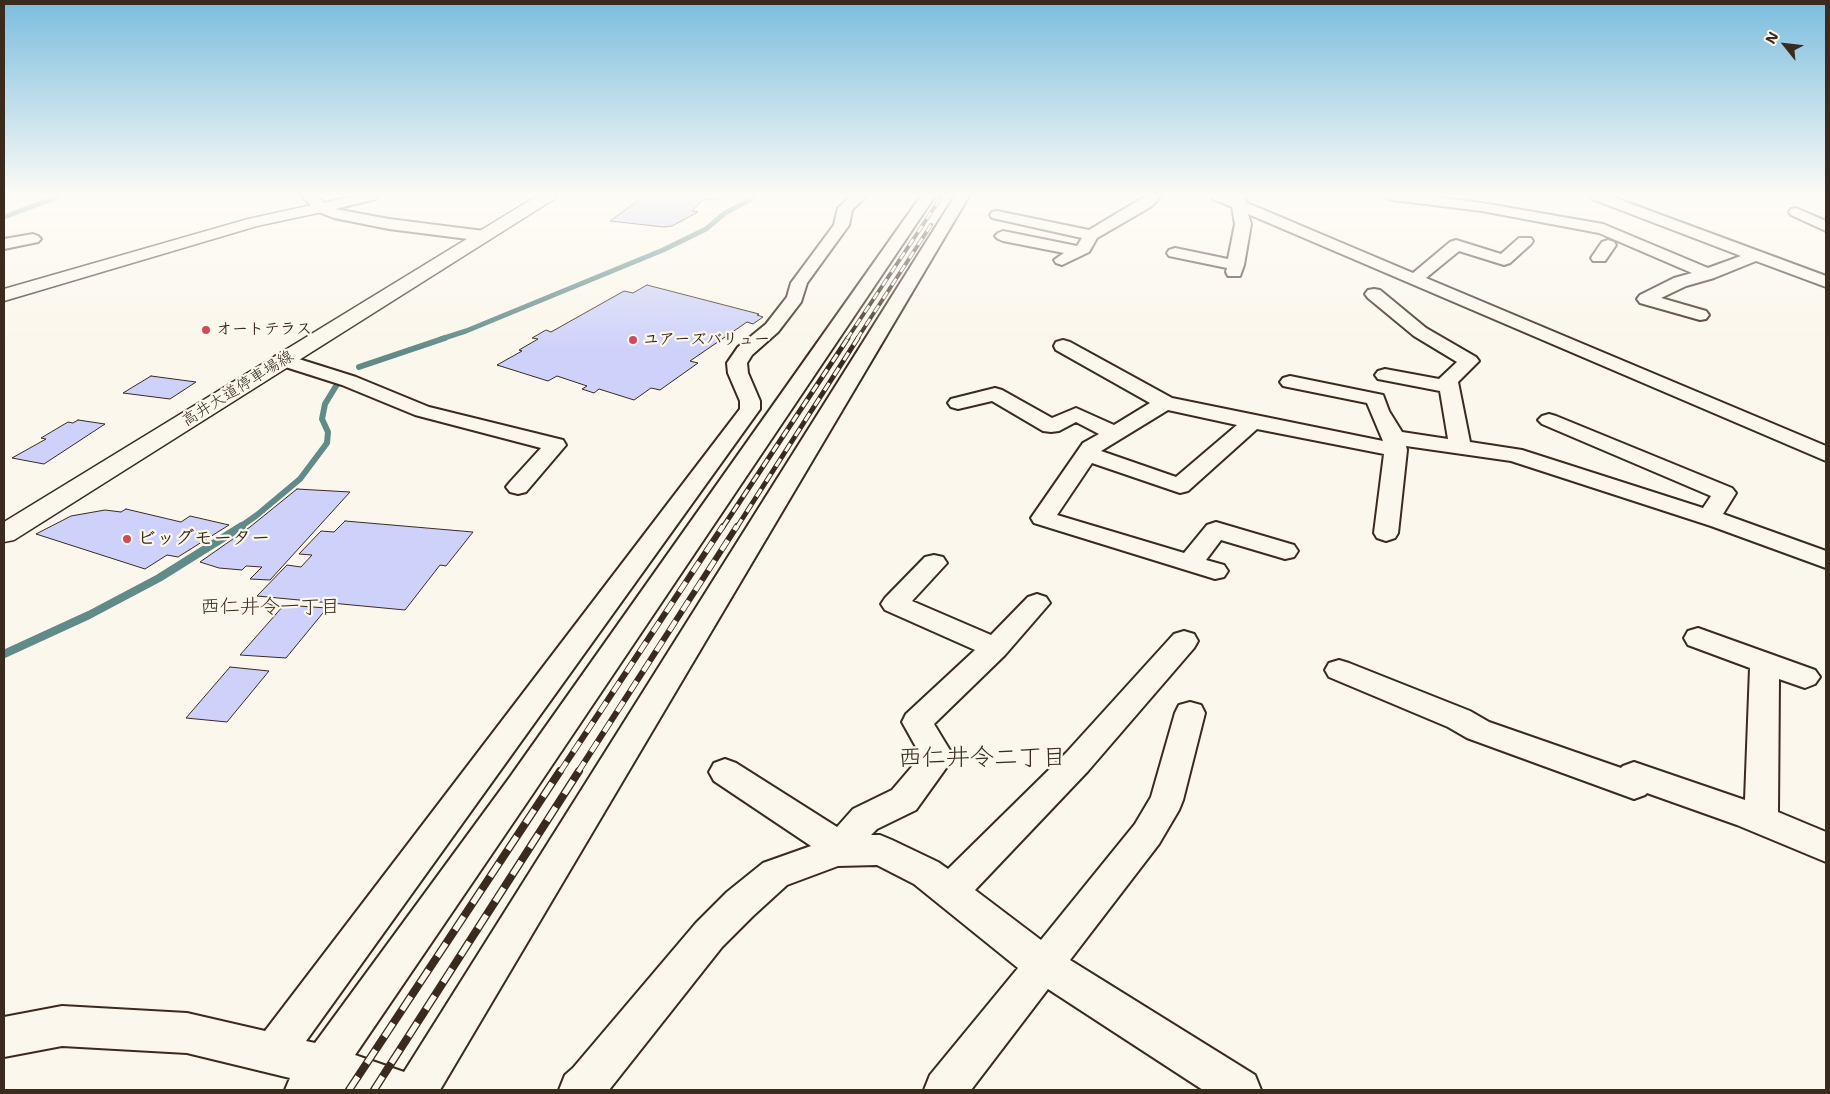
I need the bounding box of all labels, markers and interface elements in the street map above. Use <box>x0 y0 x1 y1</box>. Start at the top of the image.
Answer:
north arrow <box>1760 20 1810 70</box>
text: N <box>1761 29 1782 47</box>
place label: オートテラス <box>216 320 312 340</box>
marker: オートテラス <box>200 324 212 336</box>
place label: ユアーズバリュー <box>643 330 770 350</box>
marker: ユアーズバリュー <box>627 334 639 346</box>
street label: 高井大道停車場線 <box>179 347 297 431</box>
place label: ビッグモーター <box>137 528 270 550</box>
marker: ビッグモーター <box>121 533 133 545</box>
district label: 西仁井令一丁目 <box>200 596 340 620</box>
district label: 西仁井令二丁目 <box>898 745 1066 773</box>

